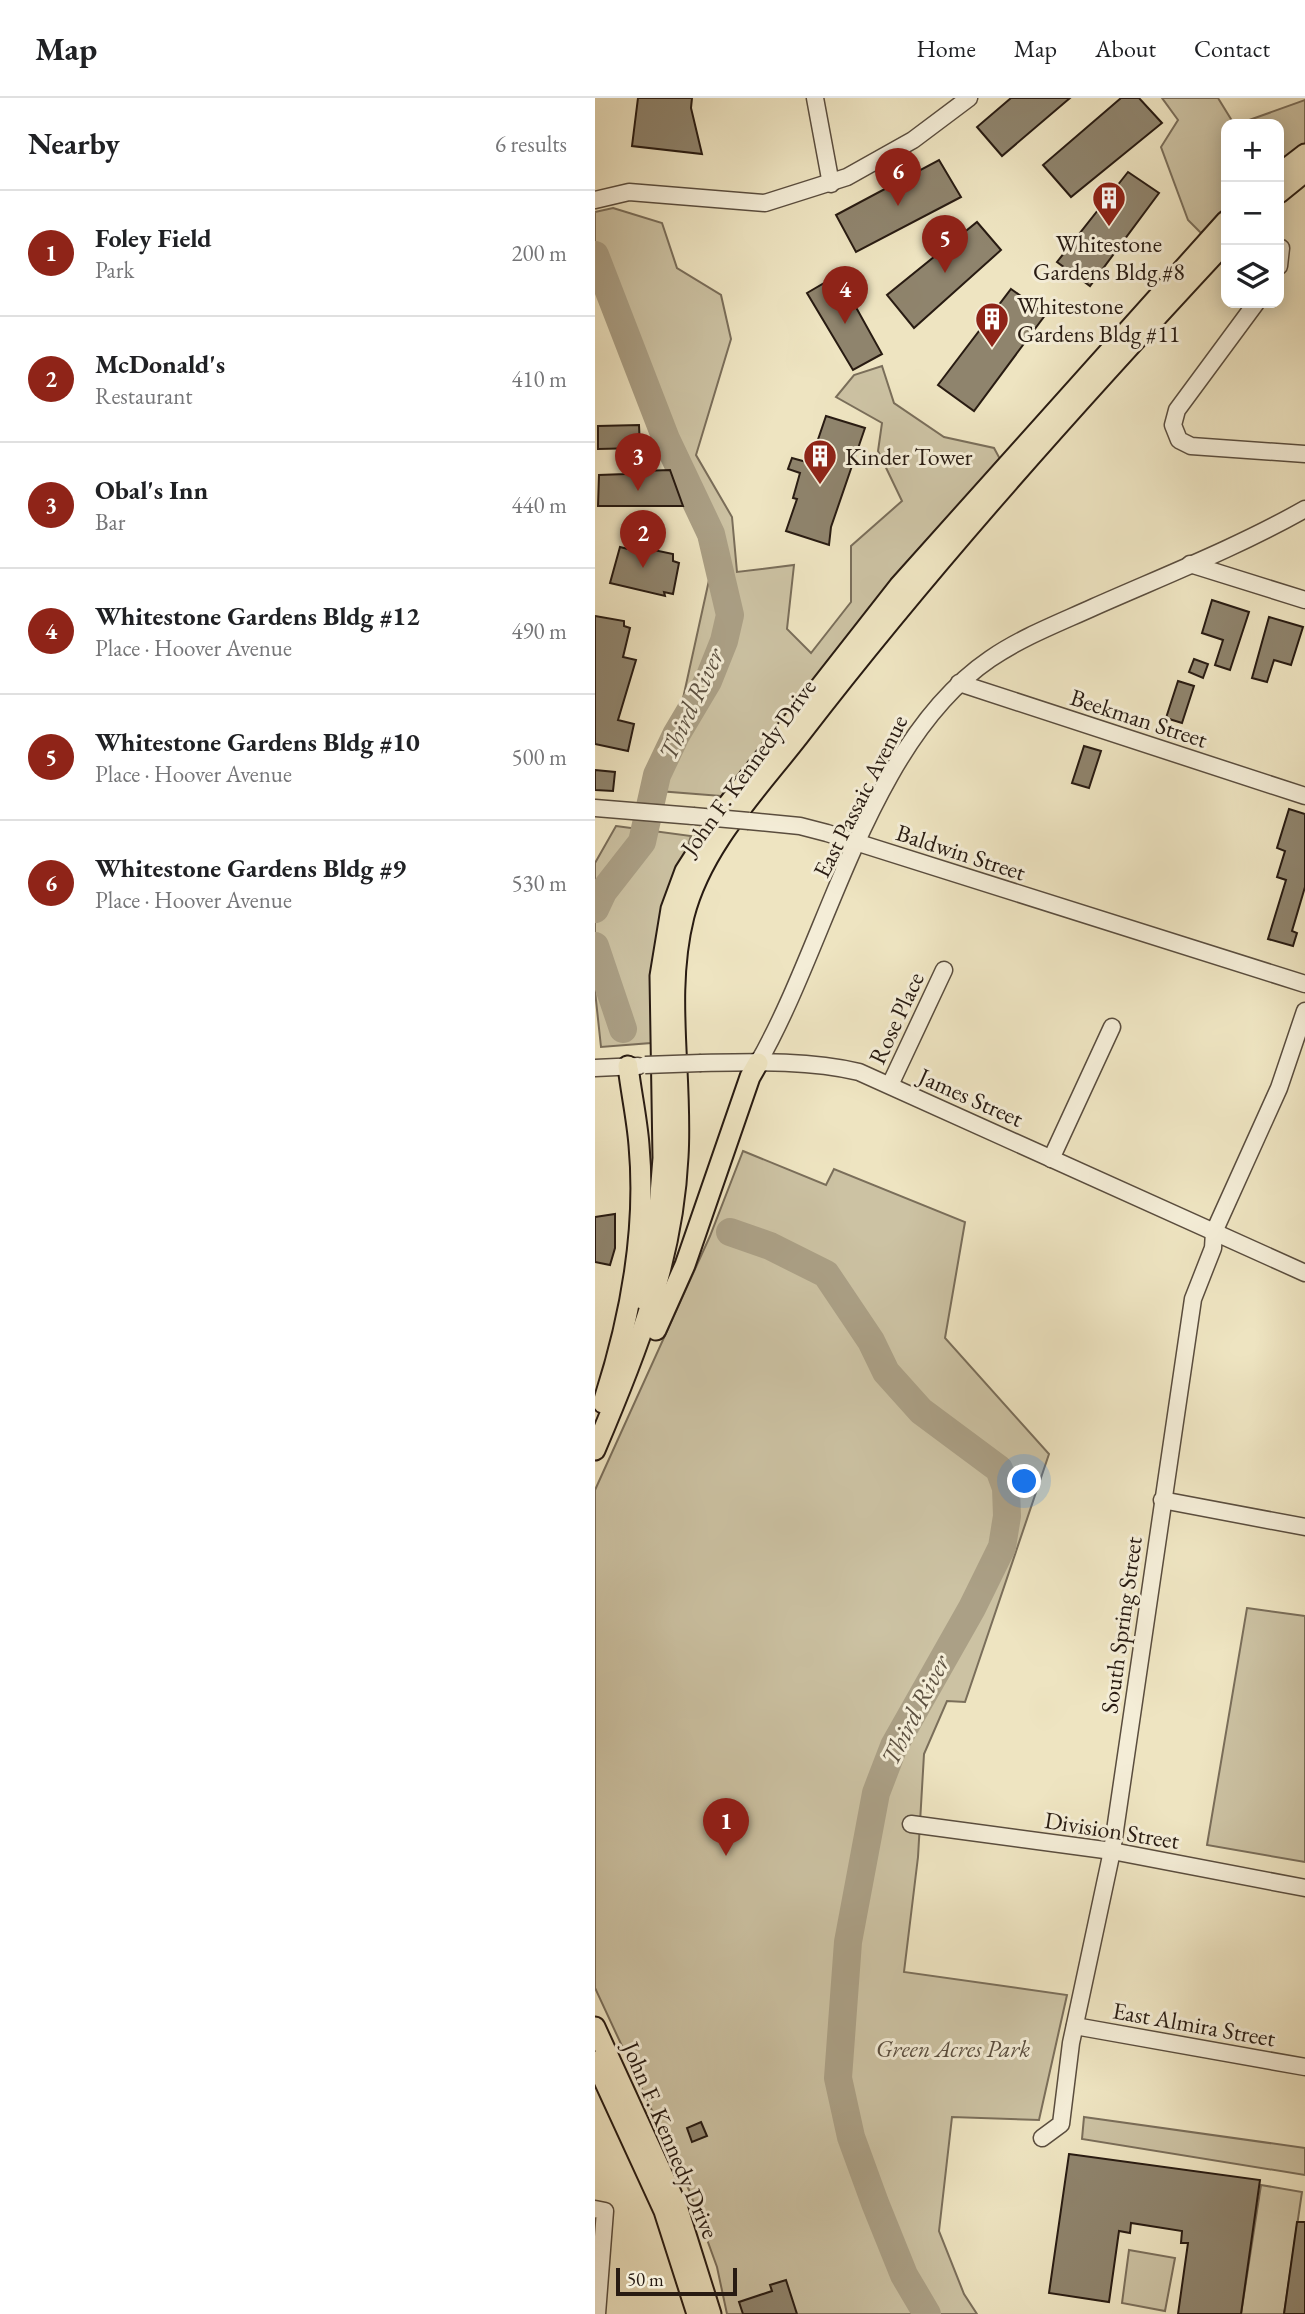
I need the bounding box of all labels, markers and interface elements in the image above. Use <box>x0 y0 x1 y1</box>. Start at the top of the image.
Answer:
text: Map <box>35 27 97 70</box>
text: Home <box>916 33 976 64</box>
text: Map <box>1014 33 1057 64</box>
text: About <box>1095 33 1156 64</box>
text: Contact <box>1194 33 1270 64</box>
map controls <box>1221 119 1284 308</box>
button: + <box>1221 119 1284 182</box>
text: Nearby <box>28 124 120 163</box>
text: 6 results <box>495 129 567 159</box>
pin: 6 <box>875 148 921 206</box>
building icon: Whitestone Gardens Bldg #8 <box>1090 179 1128 228</box>
button: − <box>1221 182 1284 245</box>
pin: 5 <box>922 215 968 273</box>
text: Foley Field <box>95 221 212 255</box>
place label: Whitestone Gardens Bldg #8 <box>1033 228 1185 287</box>
text: 1 <box>45 238 57 268</box>
text: 200 m <box>511 238 567 268</box>
button: layers <box>1221 245 1284 308</box>
text: Park <box>95 255 134 285</box>
pin: 4 <box>822 266 868 324</box>
place label: Whitestone Gardens Bldg #11 <box>1017 290 1180 349</box>
building icon: Whitestone Gardens Bldg #11 <box>973 300 1011 349</box>
text: McDonald's <box>95 347 225 381</box>
text: 2 <box>45 364 57 394</box>
text: 410 m <box>511 364 567 394</box>
text: Restaurant <box>95 381 193 411</box>
pin: 3 <box>615 433 661 491</box>
building icon: Kinder Tower <box>801 437 839 486</box>
place label: Kinder Tower <box>845 441 973 472</box>
text: Obal's Inn <box>95 473 208 507</box>
text: 3 <box>45 490 57 520</box>
text: 440 m <box>511 490 567 520</box>
text: Bar <box>95 507 125 537</box>
pin: 2 <box>620 510 666 568</box>
text: Whitestone Gardens Bldg #12 <box>95 599 420 633</box>
text: 4 <box>45 616 57 646</box>
text: 490 m <box>511 616 567 646</box>
text: Place · Hoover Avenue <box>95 633 292 663</box>
water label: Third River <box>650 642 732 765</box>
street label: John F. Kennedy Drive <box>672 673 823 863</box>
street label: Beekman Street <box>1067 681 1212 755</box>
street label: East Passaic Avenue <box>806 709 914 883</box>
text: Whitestone Gardens Bldg #10 <box>95 725 420 759</box>
text: 5 <box>45 742 57 772</box>
text: 500 m <box>511 742 567 772</box>
text: Place · Hoover Avenue <box>95 759 292 789</box>
street label: Baldwin Street <box>892 817 1030 888</box>
text: Whitestone Gardens Bldg #9 <box>95 851 406 885</box>
text: 6 <box>45 868 57 898</box>
text: 530 m <box>511 868 567 898</box>
text: Place · Hoover Avenue <box>95 885 292 915</box>
street label: Rose Place <box>861 967 931 1069</box>
street label: James Street <box>912 1059 1028 1134</box>
your location <box>1007 1464 1041 1498</box>
street label: South Spring Street <box>1093 1534 1149 1716</box>
water label: Third River <box>873 1648 958 1771</box>
pin: 1 <box>703 1798 749 1856</box>
street label: Division Street <box>1042 1804 1182 1856</box>
street label: East Almira Street <box>1110 1994 1278 2054</box>
park label: Green Acres Park <box>876 2033 1030 2064</box>
street label: John F. Kennedy Drive <box>615 2035 726 2243</box>
scale bar <box>616 2265 737 2297</box>
text: 50 m <box>627 2267 664 2292</box>

